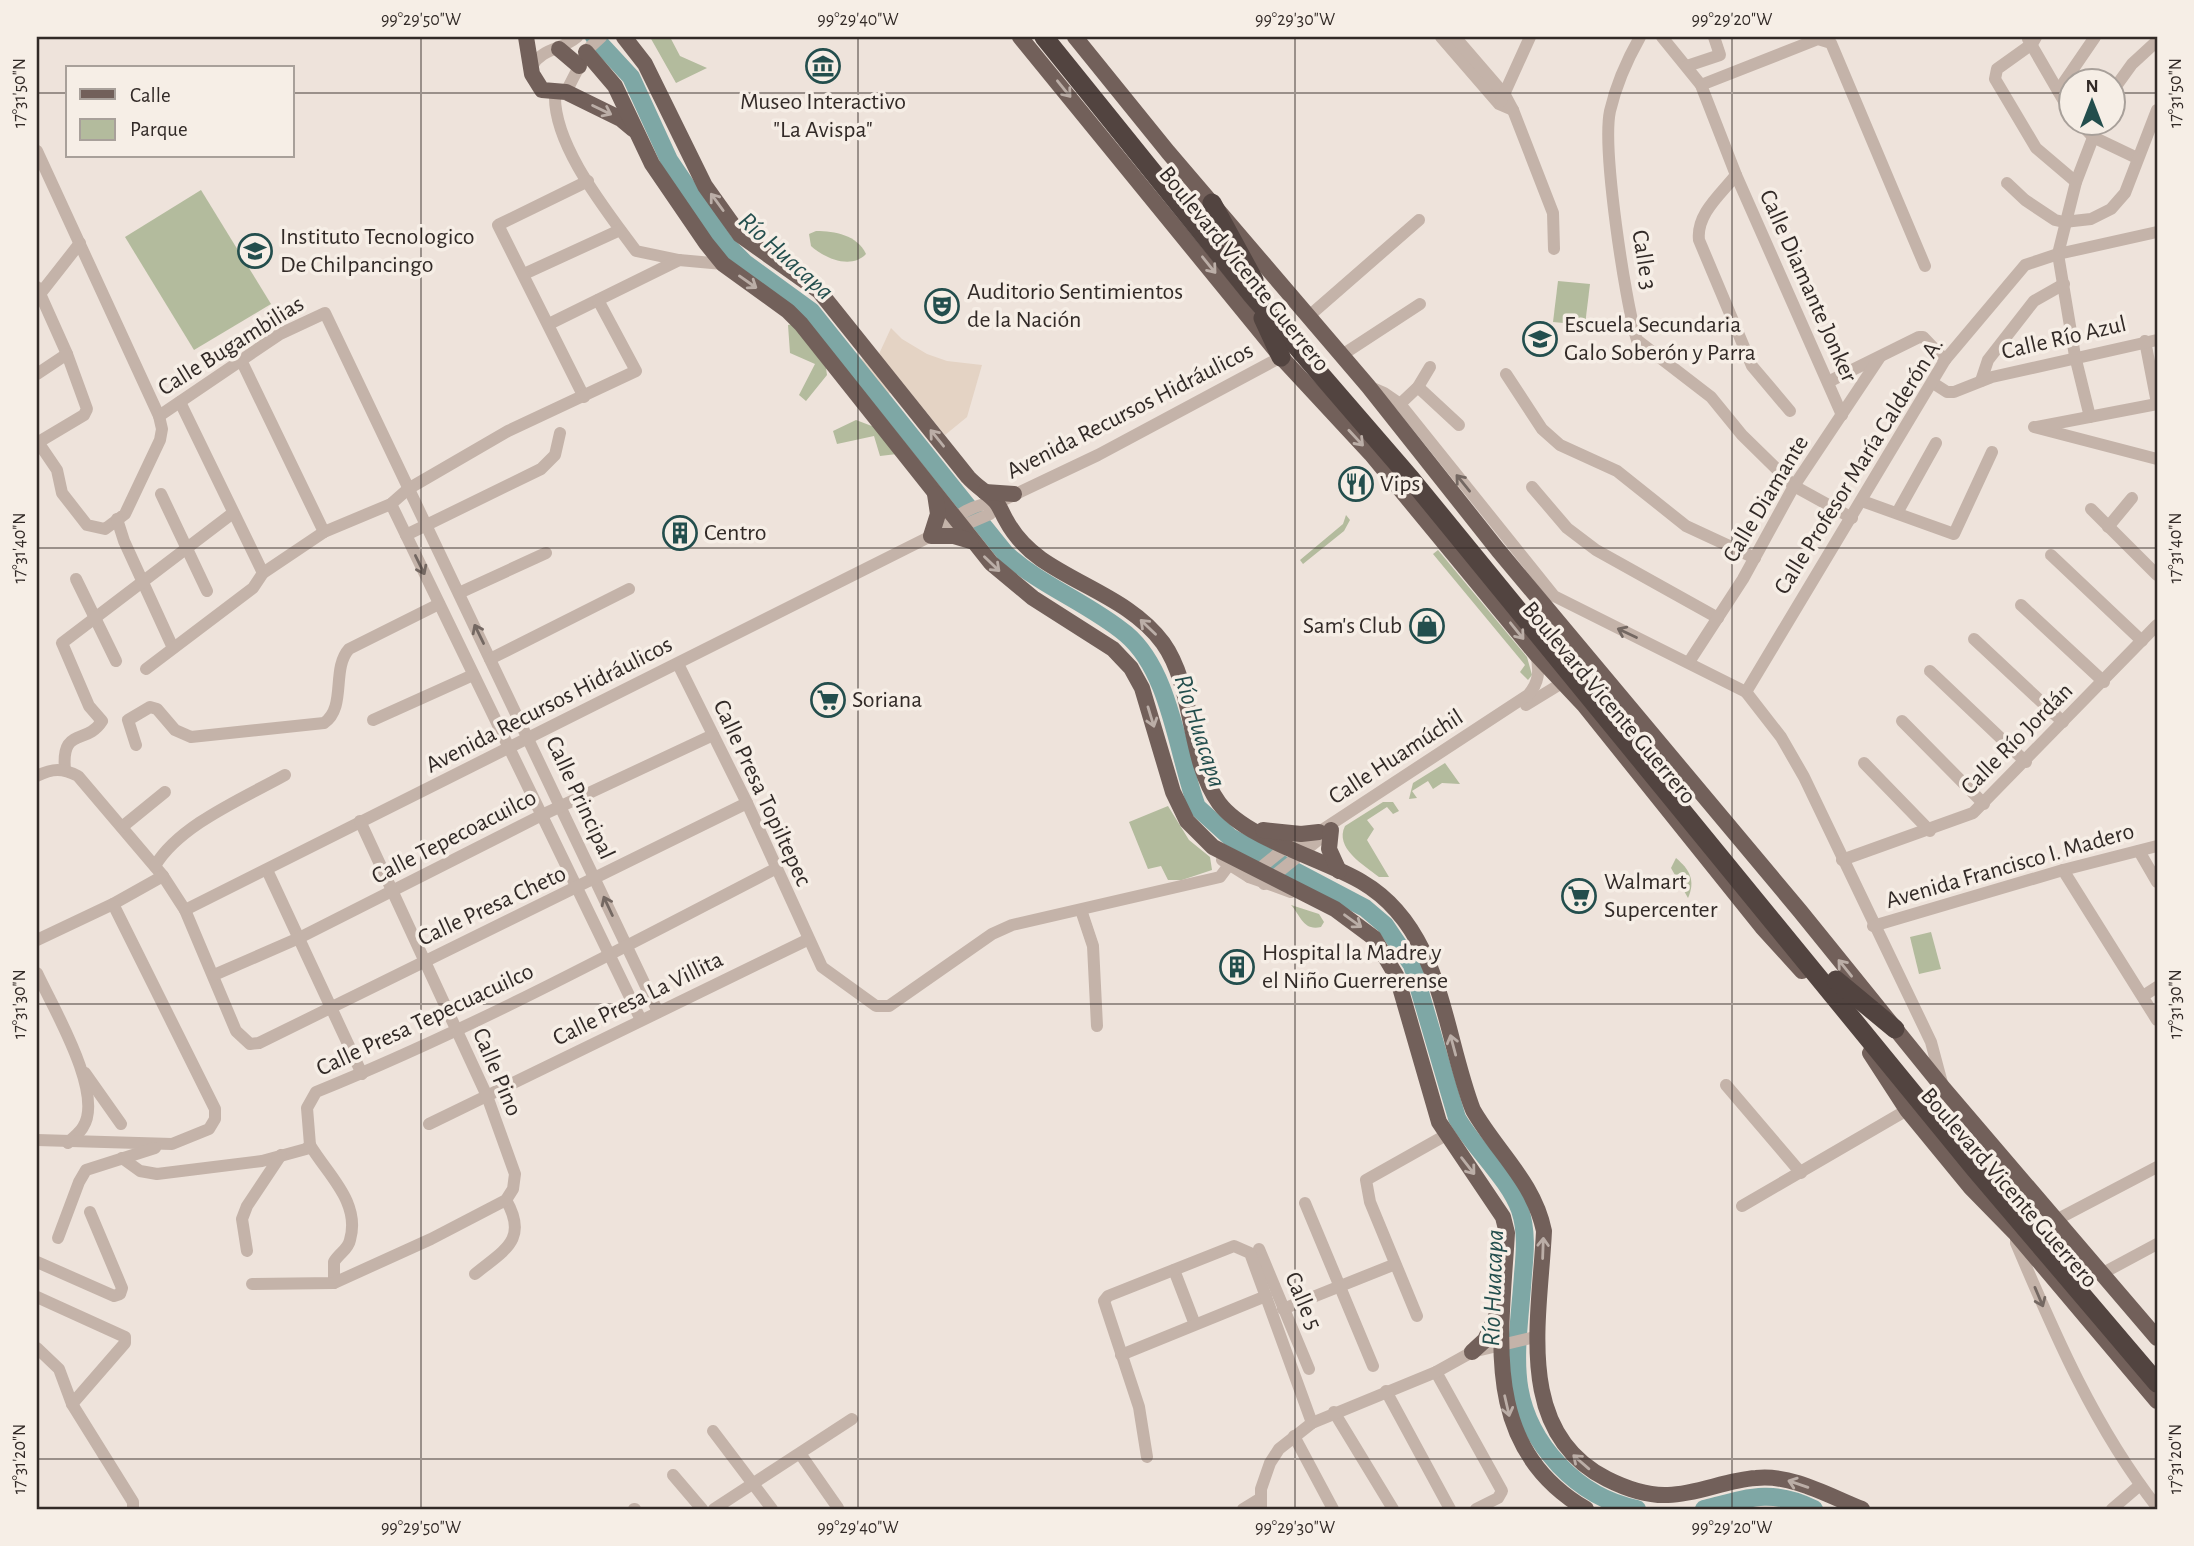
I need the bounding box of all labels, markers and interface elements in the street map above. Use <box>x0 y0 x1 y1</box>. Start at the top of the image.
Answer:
text: 99°29'50"W <box>381 11 461 29</box>
text: 99°29'40"W <box>817 11 899 29</box>
text: 99°29'30"W <box>1255 11 1335 29</box>
text: 99°29'20"W <box>1692 11 1772 29</box>
museum icon: Museo Interactivo "La Avispa" <box>804 47 842 85</box>
text: 17°31'50"N <box>11 58 29 128</box>
text: 17°31'50"N <box>2167 58 2185 128</box>
legend <box>66 66 294 158</box>
north arrow <box>2058 66 2128 136</box>
text: N <box>2085 77 2099 96</box>
one-way arrow <box>1056 80 1072 98</box>
text: Calle <box>130 85 171 106</box>
place label: Museo Interactivo "La Avispa" <box>740 90 906 142</box>
one-way arrow <box>591 103 612 117</box>
text: Parque <box>130 119 188 140</box>
street label: Boulevard Vicente Guerrero <box>1154 162 1334 376</box>
street label: Calle Diamante Jonker <box>1755 186 1861 386</box>
one-way arrow <box>710 193 724 212</box>
water label: Río Huacapa <box>734 207 838 305</box>
place label: Instituto Tecnologico De Chilpancingo <box>280 225 475 277</box>
street label: Calle 3 <box>1627 228 1661 292</box>
school or university icon: Instituto Tecnologico De Chilpancingo <box>236 232 274 270</box>
one-way arrow <box>1201 255 1216 274</box>
one-way arrow <box>738 275 757 289</box>
place label: Auditorio Sentimientos de la Nación <box>967 280 1183 332</box>
theatre icon: Auditorio Sentimientos de la Nación <box>923 287 961 325</box>
street label: Calle Bugambilias <box>154 292 308 400</box>
street label: Calle Río Azul <box>1999 312 2129 364</box>
place label: Escuela Secundaria Galo Soberón y Parra <box>1564 313 1756 365</box>
school or university icon: Escuela Secundaria Galo Soberón y Parra <box>1521 320 1559 358</box>
street label: Calle Profesor María Calderón A. <box>1770 333 1948 599</box>
street label: Avenida Recursos Hidráulicos <box>1003 338 1257 484</box>
one-way arrow <box>1348 429 1364 447</box>
one-way arrow <box>929 430 944 448</box>
street label: Calle Diamante <box>1719 431 1813 567</box>
restaurant icon: Vips <box>1337 465 1375 503</box>
place label: Vips <box>1380 472 1420 496</box>
one-way arrow <box>1456 475 1471 493</box>
text: 17°31'40"N <box>11 512 29 584</box>
text: 17°31'40"N <box>2167 512 2185 584</box>
building icon: Centro <box>661 514 699 552</box>
place label: Centro <box>704 521 767 545</box>
one-way arrow <box>414 554 427 575</box>
one-way arrow <box>984 555 1001 572</box>
street label: Boulevard Vicente Guerrero <box>1518 597 1700 809</box>
shop icon: Sam's Club <box>1408 607 1446 645</box>
place label: Sam's Club <box>1303 614 1402 638</box>
one-way arrow <box>1139 618 1156 635</box>
one-way arrow <box>1510 622 1525 640</box>
one-way arrow <box>471 624 485 645</box>
one-way arrow <box>1617 626 1638 639</box>
street label: Avenida Recursos Hidráulicos <box>422 632 676 778</box>
water label: Río Huacapa <box>1170 671 1230 791</box>
street label: Calle Río Jordán <box>1956 678 2078 800</box>
supermarket icon: Soriana <box>809 681 847 719</box>
place label: Soriana <box>852 688 922 712</box>
street label: Calle Presa Topiltepec <box>708 696 816 890</box>
street label: Calle Huamúchil <box>1325 705 1467 809</box>
one-way arrow <box>1145 706 1158 728</box>
street label: Calle Principal <box>541 733 619 863</box>
street label: Calle Tepecoacuilco <box>368 785 540 889</box>
street label: Avenida Francisco I. Madero <box>1883 819 2137 913</box>
street label: Calle Presa Cheto <box>414 861 570 951</box>
place label: Walmart Supercenter <box>1604 870 1718 922</box>
supermarket icon: Walmart Supercenter <box>1560 877 1598 915</box>
one-way arrow <box>601 896 614 917</box>
one-way arrow <box>1343 914 1362 928</box>
place label: Hospital la Madre y el Niño Guerrerense <box>1262 941 1448 993</box>
street label: Calle Presa La Villita <box>549 947 727 1051</box>
building icon: Hospital la Madre y el Niño Guerrerense <box>1218 948 1256 986</box>
street label: Calle Presa Tepecuacuilco <box>313 959 537 1081</box>
one-way arrow <box>1838 959 1853 977</box>
text: 17°31'30"N <box>11 969 29 1039</box>
text: 17°31'30"N <box>2167 969 2185 1039</box>
street label: Calle Pino <box>468 1025 526 1119</box>
one-way arrow <box>1446 1034 1459 1057</box>
street label: Boulevard Vicente Guerrero <box>1916 1084 2102 1292</box>
one-way arrow <box>1460 1157 1476 1175</box>
water label: Río Huacapa <box>1478 1229 1508 1347</box>
one-way arrow <box>1537 1237 1550 1260</box>
street label: Calle 5 <box>1280 1268 1326 1334</box>
one-way arrow <box>2033 1286 2046 1307</box>
one-way arrow <box>1500 1394 1514 1417</box>
text: 17°31'20"N <box>11 1424 29 1494</box>
text: 17°31'20"N <box>2167 1424 2185 1494</box>
one-way arrow <box>1573 1454 1591 1470</box>
one-way arrow <box>1787 1477 1809 1490</box>
text: 99°29'50"W <box>381 1519 461 1537</box>
text: 99°29'40"W <box>817 1519 899 1537</box>
text: 99°29'30"W <box>1255 1519 1335 1537</box>
text: 99°29'20"W <box>1692 1519 1772 1537</box>

